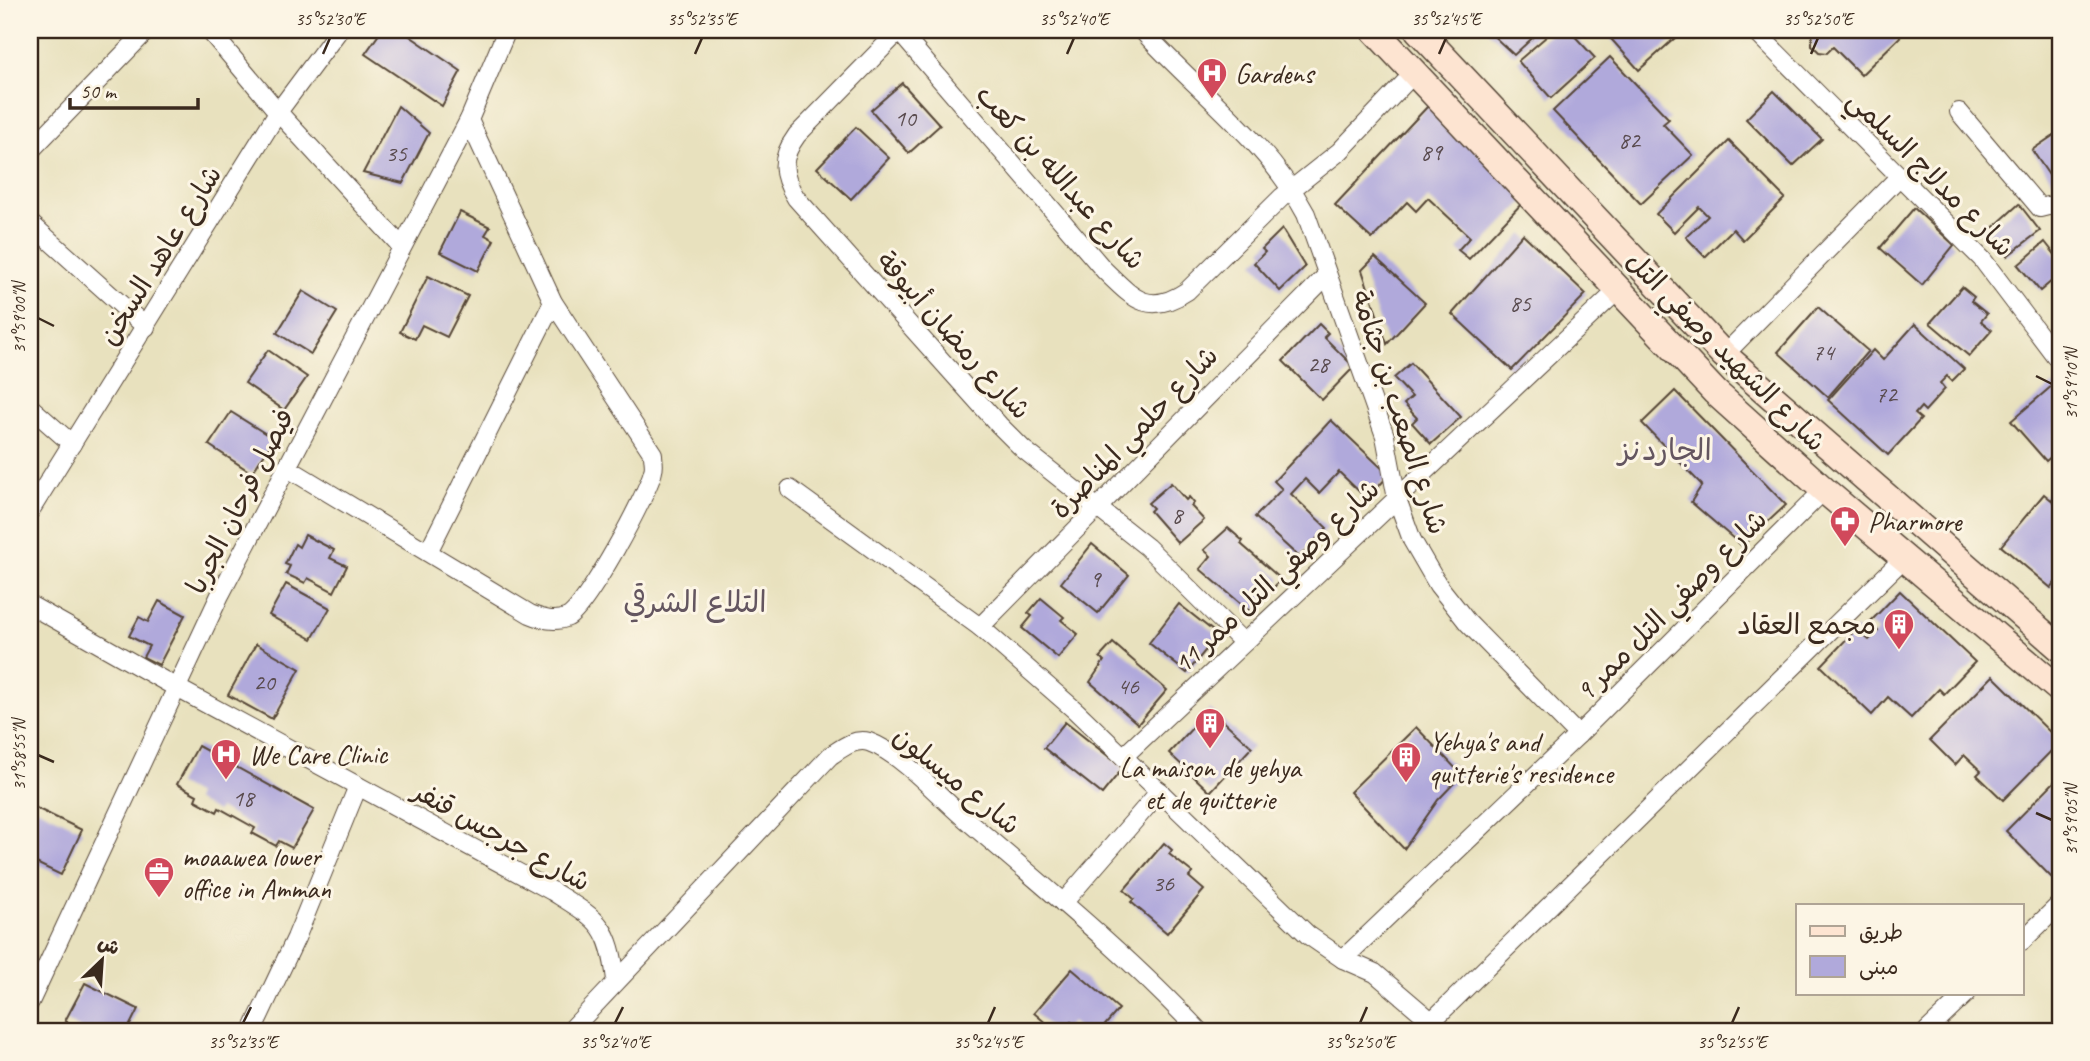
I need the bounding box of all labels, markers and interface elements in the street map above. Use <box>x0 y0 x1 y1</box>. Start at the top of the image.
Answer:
text: 35°52'30"E <box>295 8 367 30</box>
text: 35°52'35"E <box>667 8 739 30</box>
text: 35°52'40"E <box>1039 8 1111 30</box>
text: 35°52'45"E <box>1411 8 1483 30</box>
text: 35°52'50"E <box>1783 8 1855 30</box>
hospital icon: Gardens <box>1195 56 1229 100</box>
place label: Gardens <box>1235 56 1316 91</box>
scale bar <box>70 66 198 110</box>
street label: شارع عبدالله بن كعب <box>967 77 1153 278</box>
text: 50 m <box>80 78 118 104</box>
street label: شارع مدلاج السلمي <box>1835 82 2022 269</box>
house number: 10 <box>894 103 918 133</box>
house number: 82 <box>1618 125 1642 155</box>
house number: 89 <box>1420 137 1444 167</box>
house number: 35 <box>385 138 408 168</box>
street label: شارع عاهد السخن <box>91 159 231 352</box>
street label: شارع الشهيد وصفي التل <box>1613 243 1834 464</box>
street label: شارع رمضان أبيوقة <box>868 244 1039 428</box>
text: 31°59'00"N <box>8 279 30 353</box>
street label: شارع الصعب بن جثامة <box>1342 285 1456 539</box>
house number: 85 <box>1509 288 1532 318</box>
house number: 74 <box>1812 337 1836 367</box>
street label: شارع حلمي المناصرة <box>1043 338 1230 531</box>
text: 31°59'10"N <box>2060 345 2082 419</box>
house number: 28 <box>1307 349 1331 379</box>
house number: 72 <box>1875 379 1899 409</box>
street label: فيصل فرحان الجربا <box>178 402 302 600</box>
district label: الجاردنز <box>1615 431 1712 469</box>
street label: شارع وصفي التل ممر 11 <box>1166 471 1391 686</box>
house number: 8 <box>1172 500 1185 530</box>
street label: شارع وصفي التل ممر 9 <box>1568 502 1779 713</box>
pharmacy icon: Pharmore <box>1828 504 1862 548</box>
place label: Pharmore <box>1868 504 1963 539</box>
house number: 9 <box>1090 564 1103 594</box>
district label: التلاع الشرقي <box>623 583 767 623</box>
place label: مجمع العقاد <box>1737 607 1876 644</box>
building icon: مجمع العقاد <box>1882 607 1916 651</box>
house number: 20 <box>253 667 277 697</box>
house number: 46 <box>1117 671 1140 701</box>
building icon: La maison de yehya et de quitterie <box>1193 706 1227 750</box>
text: 31°58'55"N <box>8 716 30 790</box>
street label: شارع ميسلون <box>885 718 1028 844</box>
place label: Yehya's and quitterie's residence <box>1429 724 1615 791</box>
hospital icon: We Care Clinic <box>209 737 243 781</box>
place label: We Care Clinic <box>249 737 389 772</box>
building icon: Yehya's and quitterie's residence <box>1389 740 1423 784</box>
place label: La maison de yehya et de quitterie <box>1119 750 1303 817</box>
street label: شارع جرجس قنفر <box>405 772 597 901</box>
text: 31°59'05"N <box>2060 781 2082 855</box>
house number: 18 <box>232 783 256 813</box>
place label: moaawea lower office in Amman <box>182 839 331 906</box>
office icon: moaawea lower office in Amman <box>142 855 176 899</box>
house number: 36 <box>1152 868 1175 898</box>
legend <box>1796 904 2024 995</box>
text: طريق <box>1859 919 1903 945</box>
north arrow <box>66 925 136 995</box>
text: ش <box>94 930 123 961</box>
text: مبنى <box>1859 954 1898 981</box>
text: 35°52'35"E <box>208 1031 280 1053</box>
text: 35°52'40"E <box>580 1031 652 1053</box>
text: 35°52'45"E <box>953 1031 1025 1053</box>
text: 35°52'50"E <box>1325 1031 1397 1053</box>
text: 35°52'55"E <box>1697 1031 1769 1053</box>

